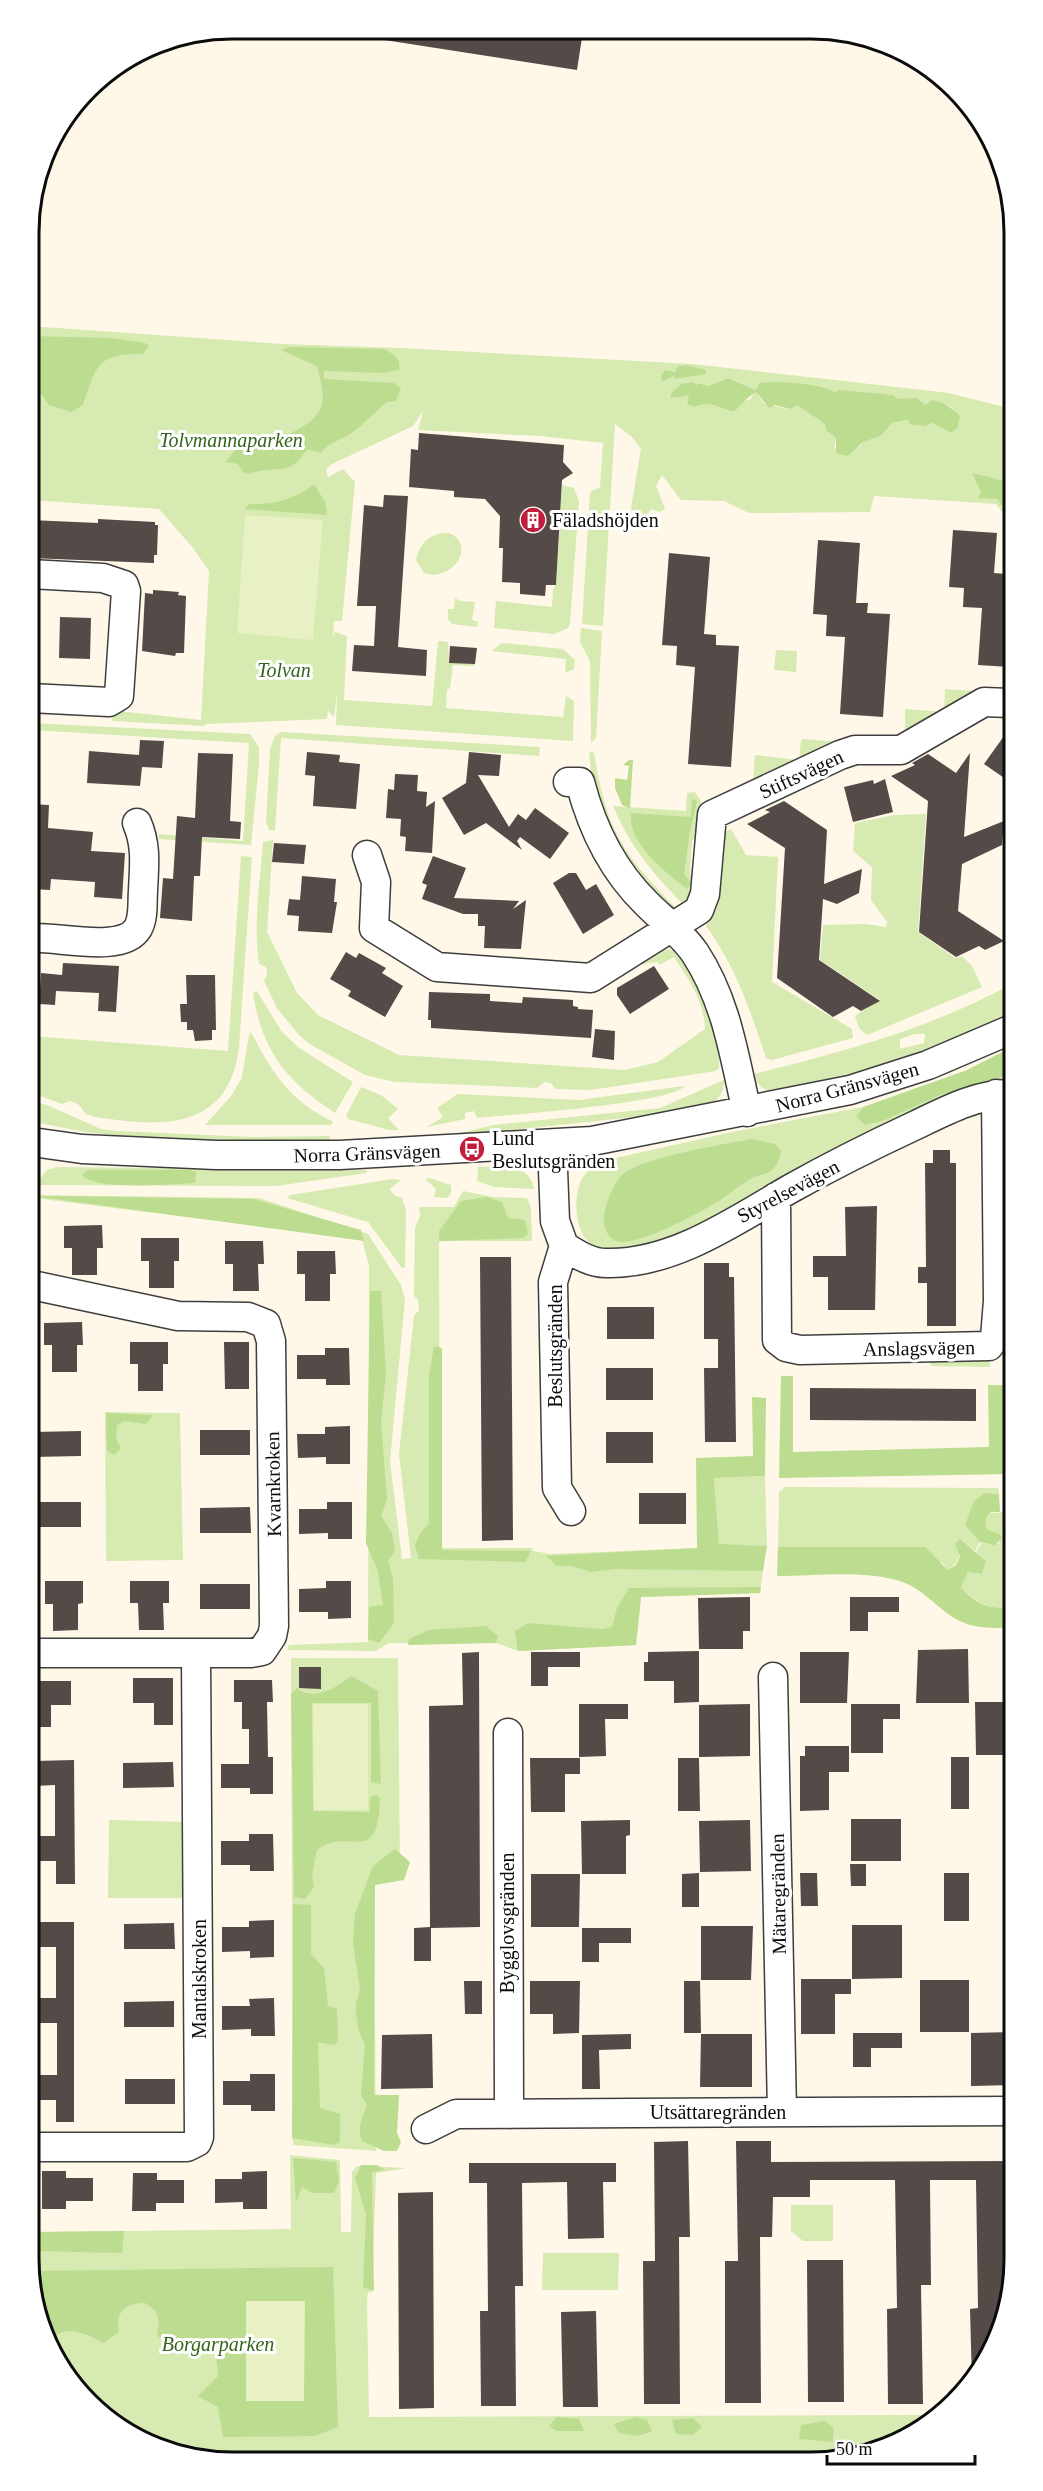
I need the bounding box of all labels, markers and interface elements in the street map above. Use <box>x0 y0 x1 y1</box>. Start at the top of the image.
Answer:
park label: Tolvmannaparken <box>159 429 303 452</box>
building icon: Fäladshöjden <box>518 505 548 535</box>
place label: Fäladshöjden <box>552 509 659 532</box>
park label: Tolvan <box>257 659 311 681</box>
street label: Stiftsvägen <box>756 745 847 804</box>
street label: Norra Gränsvägen <box>773 1057 921 1118</box>
place label: Lund Beslutsgränden <box>492 1127 615 1173</box>
bus stop icon: Lund Beslutsgränden <box>457 1134 487 1164</box>
street label: Norra Gränsvägen <box>293 1139 441 1168</box>
street label: Styrelsevägen <box>733 1155 843 1228</box>
street label: Beslutsgränden <box>544 1284 567 1408</box>
street label: Anslagsvägen <box>863 1336 975 1361</box>
street label: Kvarnkroken <box>261 1431 285 1537</box>
street label: Mätaregränden <box>766 1833 791 1955</box>
street label: Bygglovsgränden <box>496 1852 519 1994</box>
street label: Mantalskroken <box>188 1919 210 2039</box>
street label: Utsättaregränden <box>650 2101 786 2124</box>
park label: Borgarparken <box>162 2333 274 2356</box>
scale bar <box>827 2428 976 2466</box>
text: 50 m <box>836 2439 873 2459</box>

